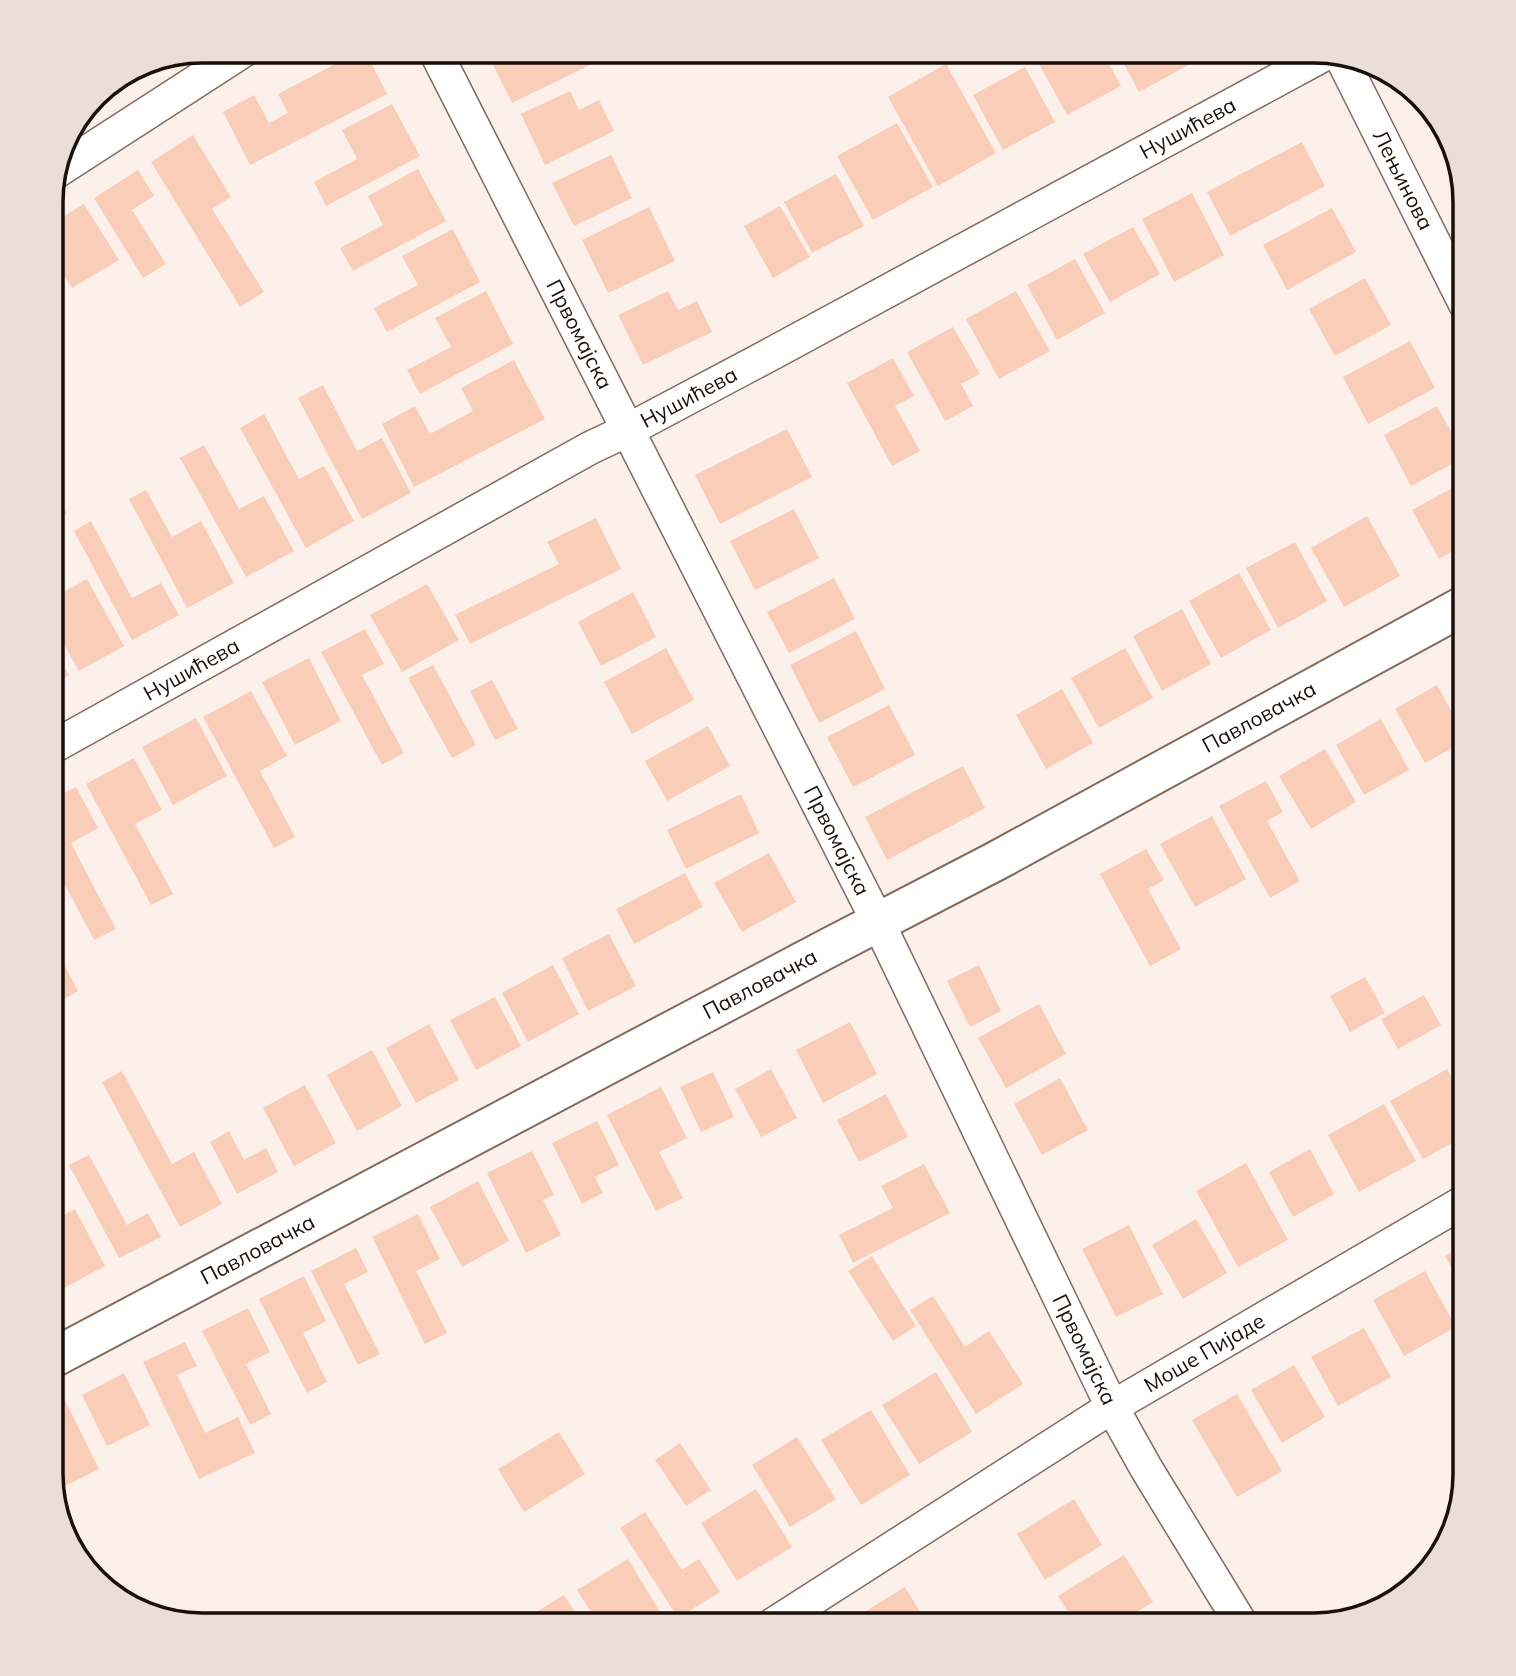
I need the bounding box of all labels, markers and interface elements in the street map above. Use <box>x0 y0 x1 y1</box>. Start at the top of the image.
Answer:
street label: Нушићева <box>1135 91 1240 164</box>
street label: Лењинова <box>1368 125 1440 234</box>
street label: Првомајска <box>541 275 619 393</box>
street label: Нушићева <box>636 360 741 433</box>
street label: Нушићева <box>139 632 244 706</box>
street label: Павловачка <box>1197 675 1320 758</box>
street label: Првомајска <box>799 781 876 900</box>
street label: Павловачка <box>698 942 821 1024</box>
street label: Павловачка <box>196 1208 319 1290</box>
street label: Првомајска <box>1048 1290 1123 1409</box>
street label: Моше Пијаде <box>1139 1307 1269 1398</box>

